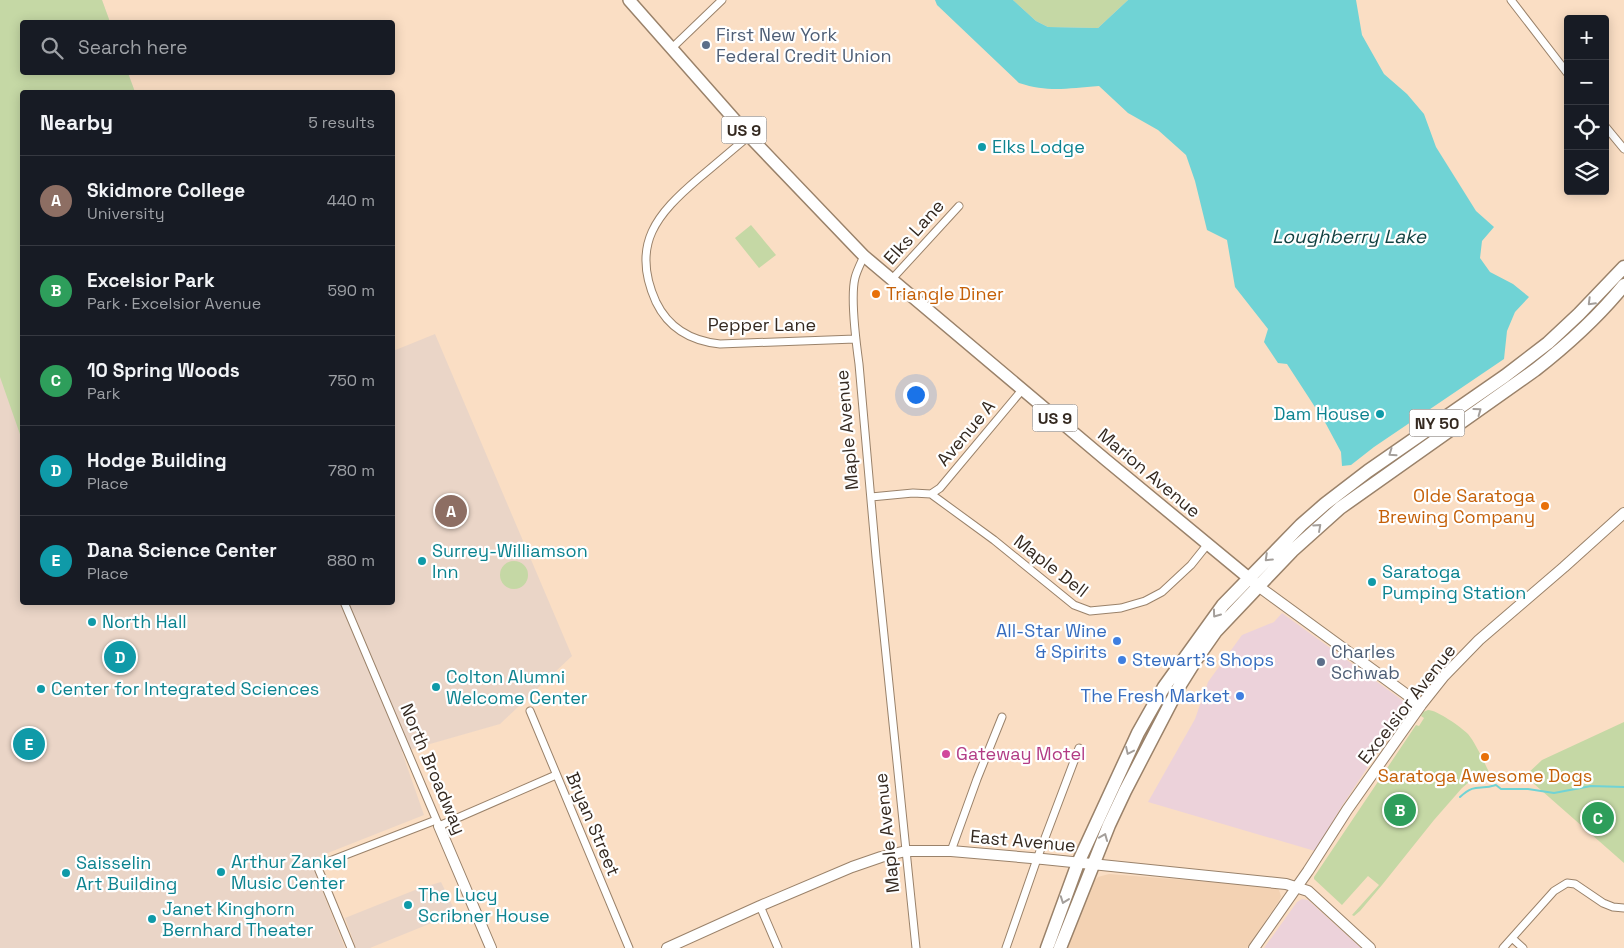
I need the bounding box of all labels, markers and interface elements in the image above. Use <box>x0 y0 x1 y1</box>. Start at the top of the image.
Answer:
map controls <box>1564 15 1609 195</box>
button: + <box>1564 15 1609 60</box>
search box <box>20 20 395 75</box>
place label: First New York Federal Credit Union <box>716 23 892 67</box>
icon: search <box>38 34 66 62</box>
text: Search here <box>78 35 188 60</box>
marker: First New York Federal Credit Union <box>700 39 712 51</box>
button: − <box>1564 60 1609 105</box>
button: locate <box>1564 105 1609 150</box>
text: Nearby <box>40 109 113 136</box>
text: 5 results <box>308 112 375 133</box>
road number: US 9 <box>722 116 766 144</box>
place label: Elks Lodge <box>992 135 1085 158</box>
marker: Elks Lodge <box>976 141 988 153</box>
button: layers <box>1564 150 1609 195</box>
text: Skidmore College <box>87 178 245 203</box>
text: A <box>51 190 61 211</box>
text: 440 m <box>327 190 375 211</box>
street label: Elks Lane <box>878 194 949 269</box>
text: University <box>87 203 165 224</box>
water label: Loughberry Lake <box>1272 224 1427 249</box>
text: Excelsior Park <box>87 268 215 293</box>
text: B <box>51 280 61 301</box>
text: 590 m <box>327 280 375 301</box>
place label: Triangle Diner <box>886 282 1004 305</box>
marker: Triangle Diner <box>870 288 882 300</box>
text: Park · Excelsior Avenue <box>87 293 261 314</box>
one-way arrow <box>1588 297 1597 306</box>
street label: Pepper Lane <box>708 313 816 336</box>
text: 10 Spring Woods <box>87 358 240 383</box>
street label: Maple Avenue <box>830 369 863 491</box>
text: C <box>51 370 61 391</box>
text: 750 m <box>328 370 375 391</box>
your location <box>903 382 929 408</box>
text: Park <box>87 383 120 404</box>
street label: Avenue A <box>931 395 1000 470</box>
place label: Dam House <box>1274 402 1370 425</box>
road number: US 9 <box>1032 404 1078 432</box>
marker: Dam House <box>1374 408 1386 420</box>
one-way arrow <box>1472 408 1482 417</box>
road number: NY 50 <box>1410 409 1464 436</box>
street label: Marion Avenue <box>1093 423 1205 522</box>
one-way arrow <box>1388 447 1398 456</box>
text: Hodge Building <box>87 448 227 473</box>
text: D <box>51 460 61 481</box>
text: 780 m <box>328 460 375 481</box>
text: Place <box>87 473 129 494</box>
place label: Olde Saratoga Brewing Company <box>1378 484 1535 528</box>
pin: A <box>435 492 467 530</box>
marker: Olde Saratoga Brewing Company <box>1539 500 1551 512</box>
one-way arrow <box>1313 524 1322 533</box>
street label: Maple Dell <box>1009 529 1093 602</box>
text: Dana Science Center <box>87 538 277 563</box>
place label: Surrey-Williamson Inn <box>432 539 588 583</box>
text: E <box>52 550 60 571</box>
text: 880 m <box>327 550 375 571</box>
one-way arrow <box>1265 552 1274 561</box>
marker: Surrey-Williamson Inn <box>416 555 428 567</box>
place label: Saratoga Pumping Station <box>1382 560 1526 604</box>
text: Place <box>87 563 129 584</box>
marker: Saratoga Pumping Station <box>1366 576 1378 588</box>
one-way arrow <box>1213 608 1221 617</box>
place label: North Hall <box>102 610 187 633</box>
marker: North Hall <box>86 616 98 628</box>
place label: All-Star Wine & Spirits <box>996 619 1107 663</box>
marker: All-Star Wine & Spirits <box>1111 635 1123 647</box>
pin: D <box>104 638 136 676</box>
street label: Excelsior Avenue <box>1353 639 1461 768</box>
place label: Charles Schwab <box>1331 640 1400 684</box>
place label: Stewart's Shops <box>1132 648 1274 671</box>
marker: Stewart's Shops <box>1116 654 1128 666</box>
marker: Charles Schwab <box>1315 656 1327 668</box>
place label: Colton Alumni Welcome Center <box>446 665 588 709</box>
place label: Center for Integrated Sciences <box>51 677 319 700</box>
marker: Colton Alumni Welcome Center <box>430 681 442 693</box>
marker: Center for Integrated Sciences <box>35 683 47 695</box>
place label: The Fresh Market <box>1081 684 1230 707</box>
marker: The Fresh Market <box>1234 690 1246 702</box>
street label: North Broadway <box>395 700 471 838</box>
pin: E <box>13 725 45 763</box>
place label: Gateway Motel <box>956 742 1086 765</box>
one-way arrow <box>1125 746 1136 755</box>
marker: Gateway Motel <box>940 748 952 760</box>
marker: Saratoga Awesome Dogs <box>1479 751 1491 763</box>
place label: Saratoga Awesome Dogs <box>1378 764 1592 787</box>
street label: Bryan Street <box>561 768 626 879</box>
street label: Maple Avenue <box>869 772 904 894</box>
pin: B <box>1384 791 1416 829</box>
pin: C <box>1582 799 1614 837</box>
street label: East Avenue <box>969 824 1077 857</box>
one-way arrow <box>1098 834 1108 842</box>
place label: Arthur Zankel Music Center <box>231 850 347 894</box>
place label: Saisselin Art Building <box>76 851 177 895</box>
marker: Arthur Zankel Music Center <box>215 866 227 878</box>
marker: Saisselin Art Building <box>60 867 72 879</box>
place label: The Lucy Scribner House <box>418 883 550 927</box>
one-way arrow <box>1060 895 1070 904</box>
place label: Janet Kinghorn Bernhard Theater <box>162 897 314 941</box>
marker: The Lucy Scribner House <box>402 899 414 911</box>
marker: Janet Kinghorn Bernhard Theater <box>146 913 158 925</box>

